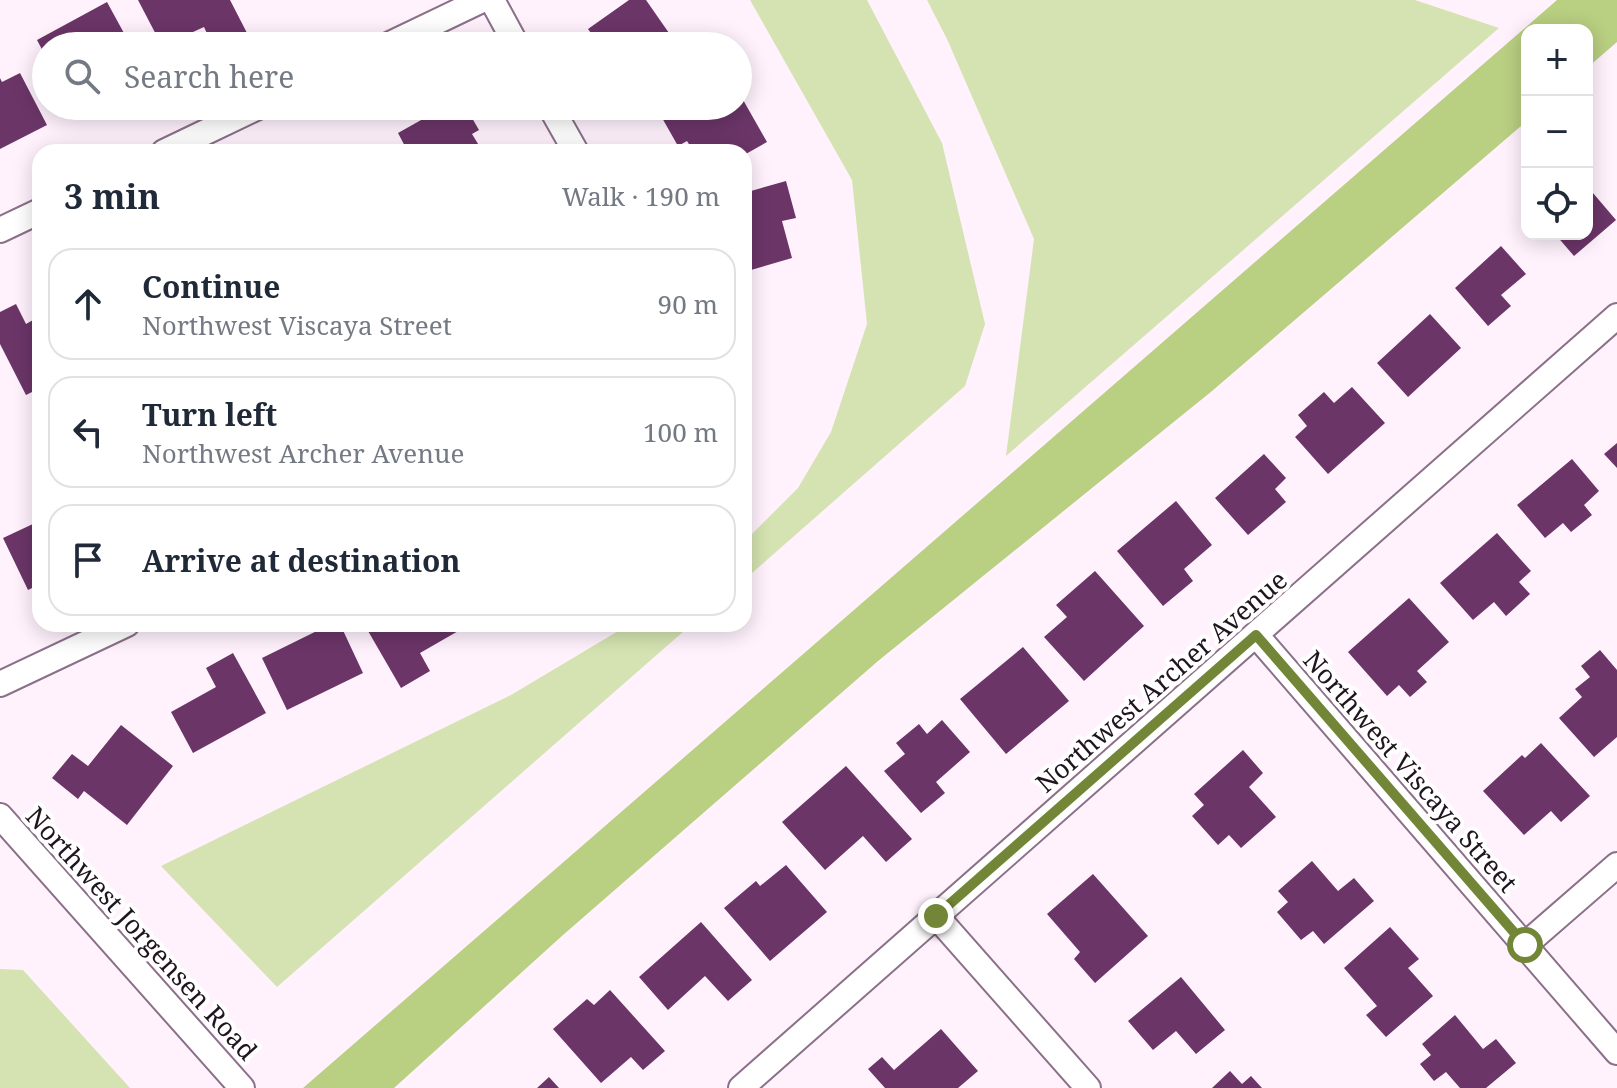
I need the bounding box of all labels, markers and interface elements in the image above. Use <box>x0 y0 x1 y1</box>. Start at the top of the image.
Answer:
map controls <box>1521 24 1593 240</box>
button: + <box>1521 24 1593 96</box>
search box <box>32 32 752 120</box>
icon: search <box>60 54 104 98</box>
text: Search here <box>124 56 294 97</box>
button: − <box>1521 96 1593 168</box>
button: locate <box>1521 168 1593 240</box>
text: 3 min <box>64 173 160 219</box>
text: Walk · 190 m <box>562 178 720 214</box>
text: Continue <box>142 266 280 307</box>
icon: ahead <box>66 282 110 326</box>
text: 90 m <box>658 286 718 322</box>
text: Northwest Viscaya Street <box>142 307 452 343</box>
text: Turn left <box>142 394 277 435</box>
icon: left <box>66 410 110 454</box>
text: 100 m <box>643 414 718 450</box>
text: Northwest Archer Avenue <box>142 435 464 471</box>
icon: arrive <box>66 538 110 582</box>
text: Arrive at destination <box>142 540 461 581</box>
street label: Northwest Archer Avenue <box>1028 562 1294 800</box>
street label: Northwest Viscaya Street <box>1296 642 1526 900</box>
street label: Northwest Jorgensen Road <box>18 798 266 1068</box>
route end <box>918 898 954 934</box>
route start <box>1507 927 1543 963</box>

